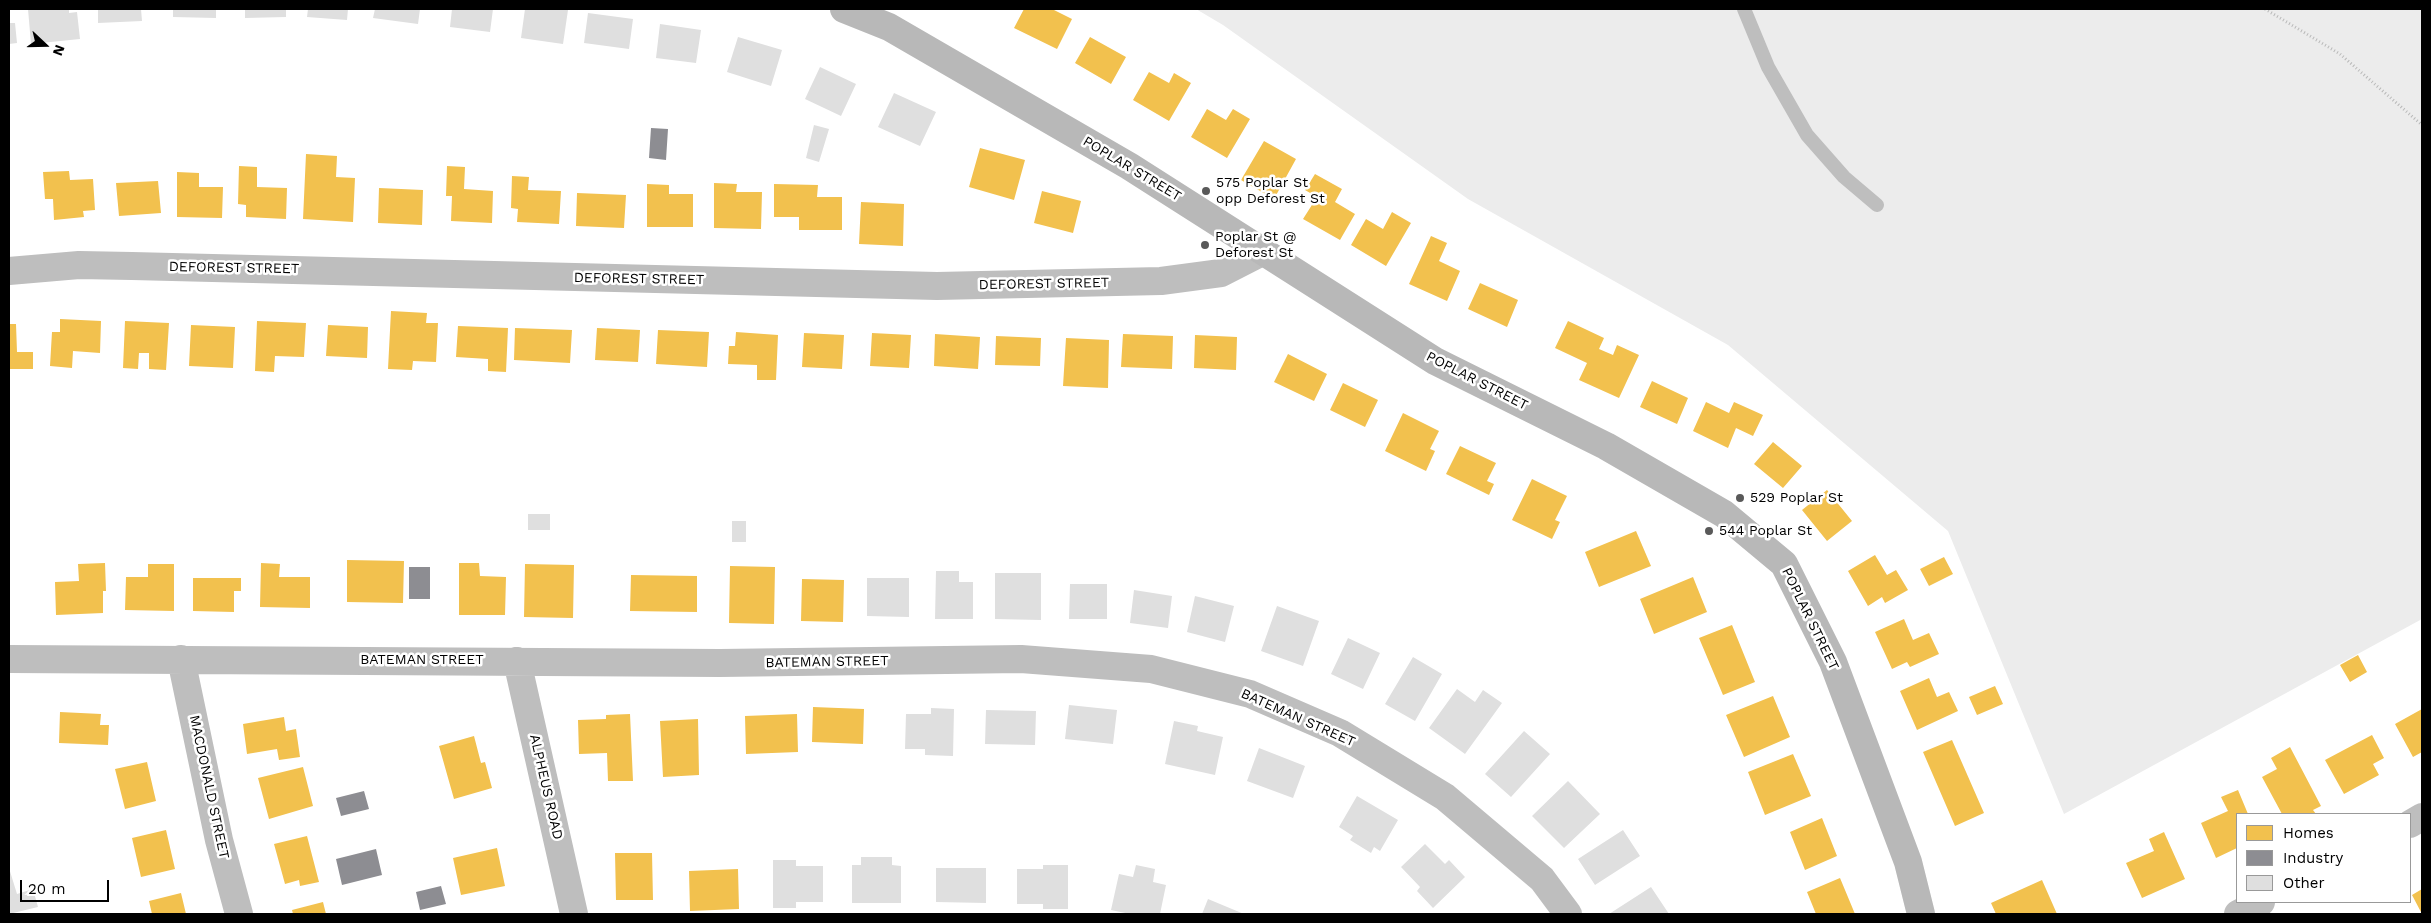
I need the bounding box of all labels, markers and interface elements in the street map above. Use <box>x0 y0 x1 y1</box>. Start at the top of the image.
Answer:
north arrow <box>20 20 70 70</box>
text: N <box>50 43 68 58</box>
street label: POPLAR STREET <box>1080 133 1184 205</box>
place label: 575 Poplar St opp Deforest St <box>1216 175 1325 208</box>
marker: 575 Poplar St opp Deforest St <box>1200 185 1212 197</box>
place label: Poplar St @ Deforest St <box>1215 229 1296 262</box>
marker: Poplar St @ Deforest St <box>1199 239 1211 251</box>
street label: DEFOREST STREET <box>169 258 299 278</box>
street label: DEFOREST STREET <box>574 269 704 289</box>
street label: DEFOREST STREET <box>979 274 1109 294</box>
street label: POPLAR STREET <box>1423 348 1531 414</box>
place label: 529 Poplar St <box>1750 490 1843 506</box>
marker: 529 Poplar St <box>1734 492 1746 504</box>
place label: 544 Poplar St <box>1719 523 1812 539</box>
marker: 544 Poplar St <box>1703 525 1715 537</box>
street label: POPLAR STREET <box>1778 565 1842 673</box>
street label: BATEMAN STREET <box>360 652 484 668</box>
street label: BATEMAN STREET <box>765 653 889 671</box>
street label: BATEMAN STREET <box>1238 685 1358 751</box>
street label: MACDONALD STREET <box>186 714 232 860</box>
street label: ALPHEUS ROAD <box>526 733 566 841</box>
legend <box>2236 813 2411 903</box>
text: Homes <box>2283 824 2334 842</box>
text: Industry <box>2283 849 2343 867</box>
scale bar <box>22 870 111 902</box>
text: Other <box>2283 874 2325 892</box>
text: 20 m <box>28 880 66 898</box>

